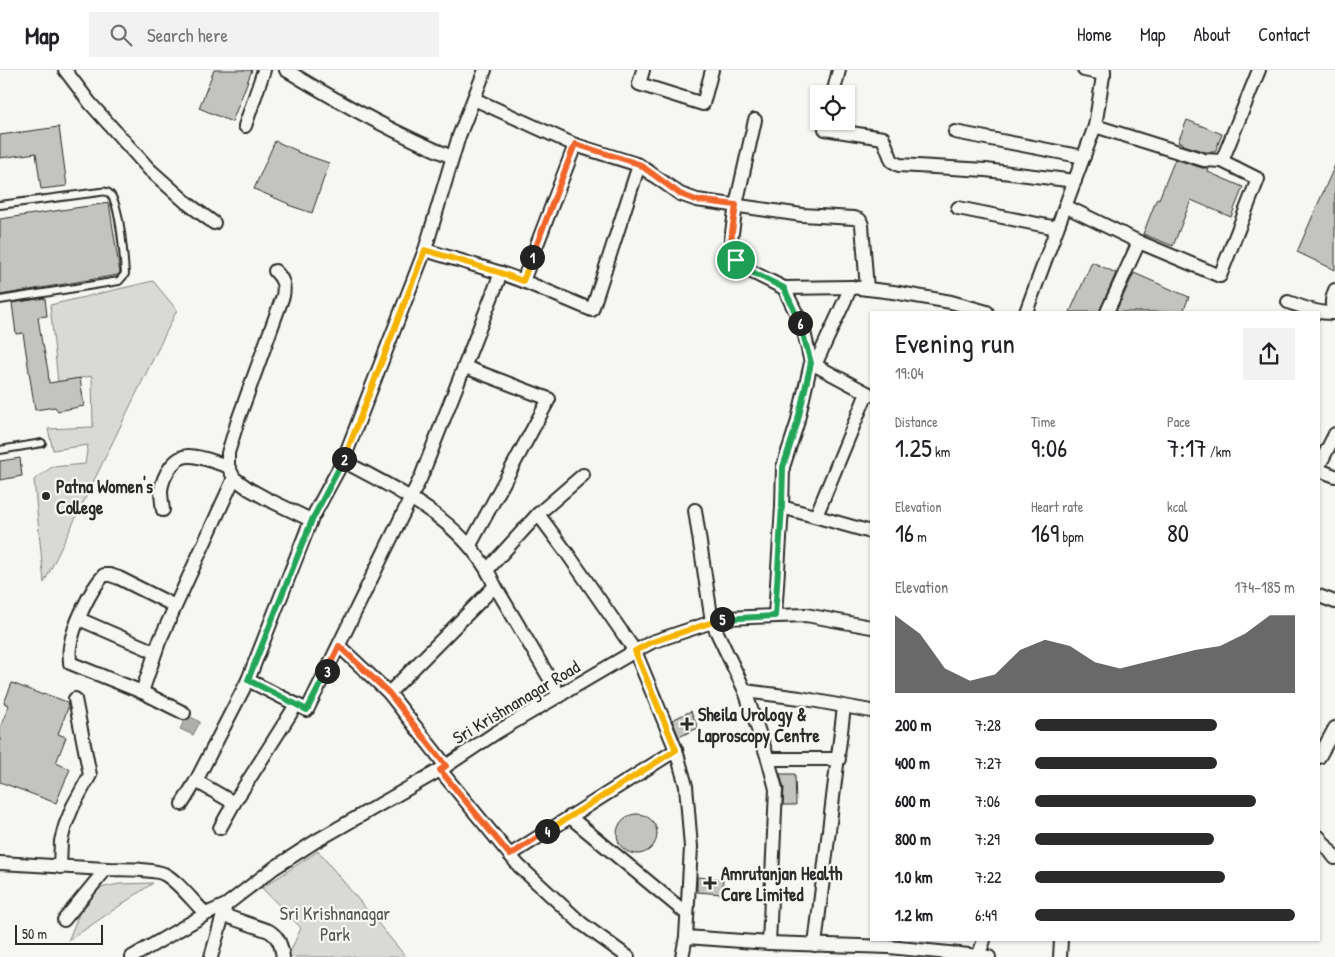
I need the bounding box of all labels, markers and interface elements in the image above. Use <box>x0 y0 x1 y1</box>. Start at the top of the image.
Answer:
search box <box>89 12 439 57</box>
text: Map <box>25 19 59 51</box>
icon: search <box>107 21 135 49</box>
text: Search here <box>147 22 228 48</box>
text: Home <box>1077 22 1112 47</box>
text: Map <box>1140 22 1165 47</box>
text: About <box>1193 22 1230 47</box>
text: Contact <box>1258 22 1310 47</box>
map controls <box>810 85 855 130</box>
button: locate <box>810 85 855 130</box>
pin <box>715 239 757 281</box>
pin: 1 <box>520 244 544 270</box>
icon: arrive <box>722 246 750 274</box>
text: 1 <box>530 248 535 267</box>
pin: 6 <box>788 310 812 336</box>
text: 6 <box>798 314 803 333</box>
text: Evening run <box>895 324 1015 362</box>
button: share <box>1243 328 1295 380</box>
text: 19:04 <box>895 362 924 384</box>
text: Distance <box>895 412 938 431</box>
text: Time <box>1031 412 1056 431</box>
text: Pace <box>1167 412 1190 431</box>
text: 1.25 <box>895 431 932 465</box>
text: 9:06 <box>1031 431 1067 465</box>
text: 7:17 <box>1167 431 1207 465</box>
text: km <box>932 442 950 461</box>
text: /km <box>1207 442 1231 461</box>
pin: 2 <box>332 446 356 472</box>
text: 2 <box>341 450 348 469</box>
place label: Patna Women's College <box>56 474 153 521</box>
marker: Patna Women's College <box>40 490 52 502</box>
text: Elevation <box>895 497 942 516</box>
text: Heart rate <box>1031 497 1083 516</box>
text: kcal <box>1167 497 1187 516</box>
text: 16 <box>895 516 914 550</box>
text: 169 <box>1031 516 1059 550</box>
text: 80 <box>1167 516 1189 550</box>
text: m <box>914 527 927 546</box>
text: bpm <box>1059 527 1084 546</box>
text: Elevation <box>895 576 948 598</box>
text: 174–185 m <box>1234 576 1295 598</box>
pin: 5 <box>710 606 734 632</box>
text: 5 <box>720 610 725 629</box>
street label: Sri Krishnanagar Road <box>448 654 584 750</box>
pin: 3 <box>314 658 340 684</box>
text: 3 <box>324 662 331 681</box>
place label: Sheila Urology & Laproscopy Centre <box>698 702 821 749</box>
text: 200 m <box>895 714 931 736</box>
text: 7:28 <box>975 714 1001 736</box>
marker: Sheila Urology & Laproscopy Centre <box>680 717 694 731</box>
text: 400 m <box>895 752 930 774</box>
text: 7:27 <box>975 752 1002 774</box>
text: 600 m <box>895 790 930 812</box>
text: 7:06 <box>975 790 1000 812</box>
pin: 4 <box>534 818 560 844</box>
text: 4 <box>545 822 550 841</box>
text: 800 m <box>895 828 931 850</box>
text: 7:29 <box>975 828 1000 850</box>
place label: Amrutanjan Health Care Limited <box>721 861 843 907</box>
text: 1.0 km <box>895 866 933 888</box>
text: 7:22 <box>975 866 1002 888</box>
marker: Amrutanjan Health Care Limited <box>703 876 717 890</box>
park label: Sri Krishnanagar Park <box>280 901 390 947</box>
text: 1.2 km <box>895 904 933 926</box>
text: 6:49 <box>975 904 997 926</box>
scale bar <box>15 922 102 945</box>
text: 50 m <box>22 924 47 943</box>

